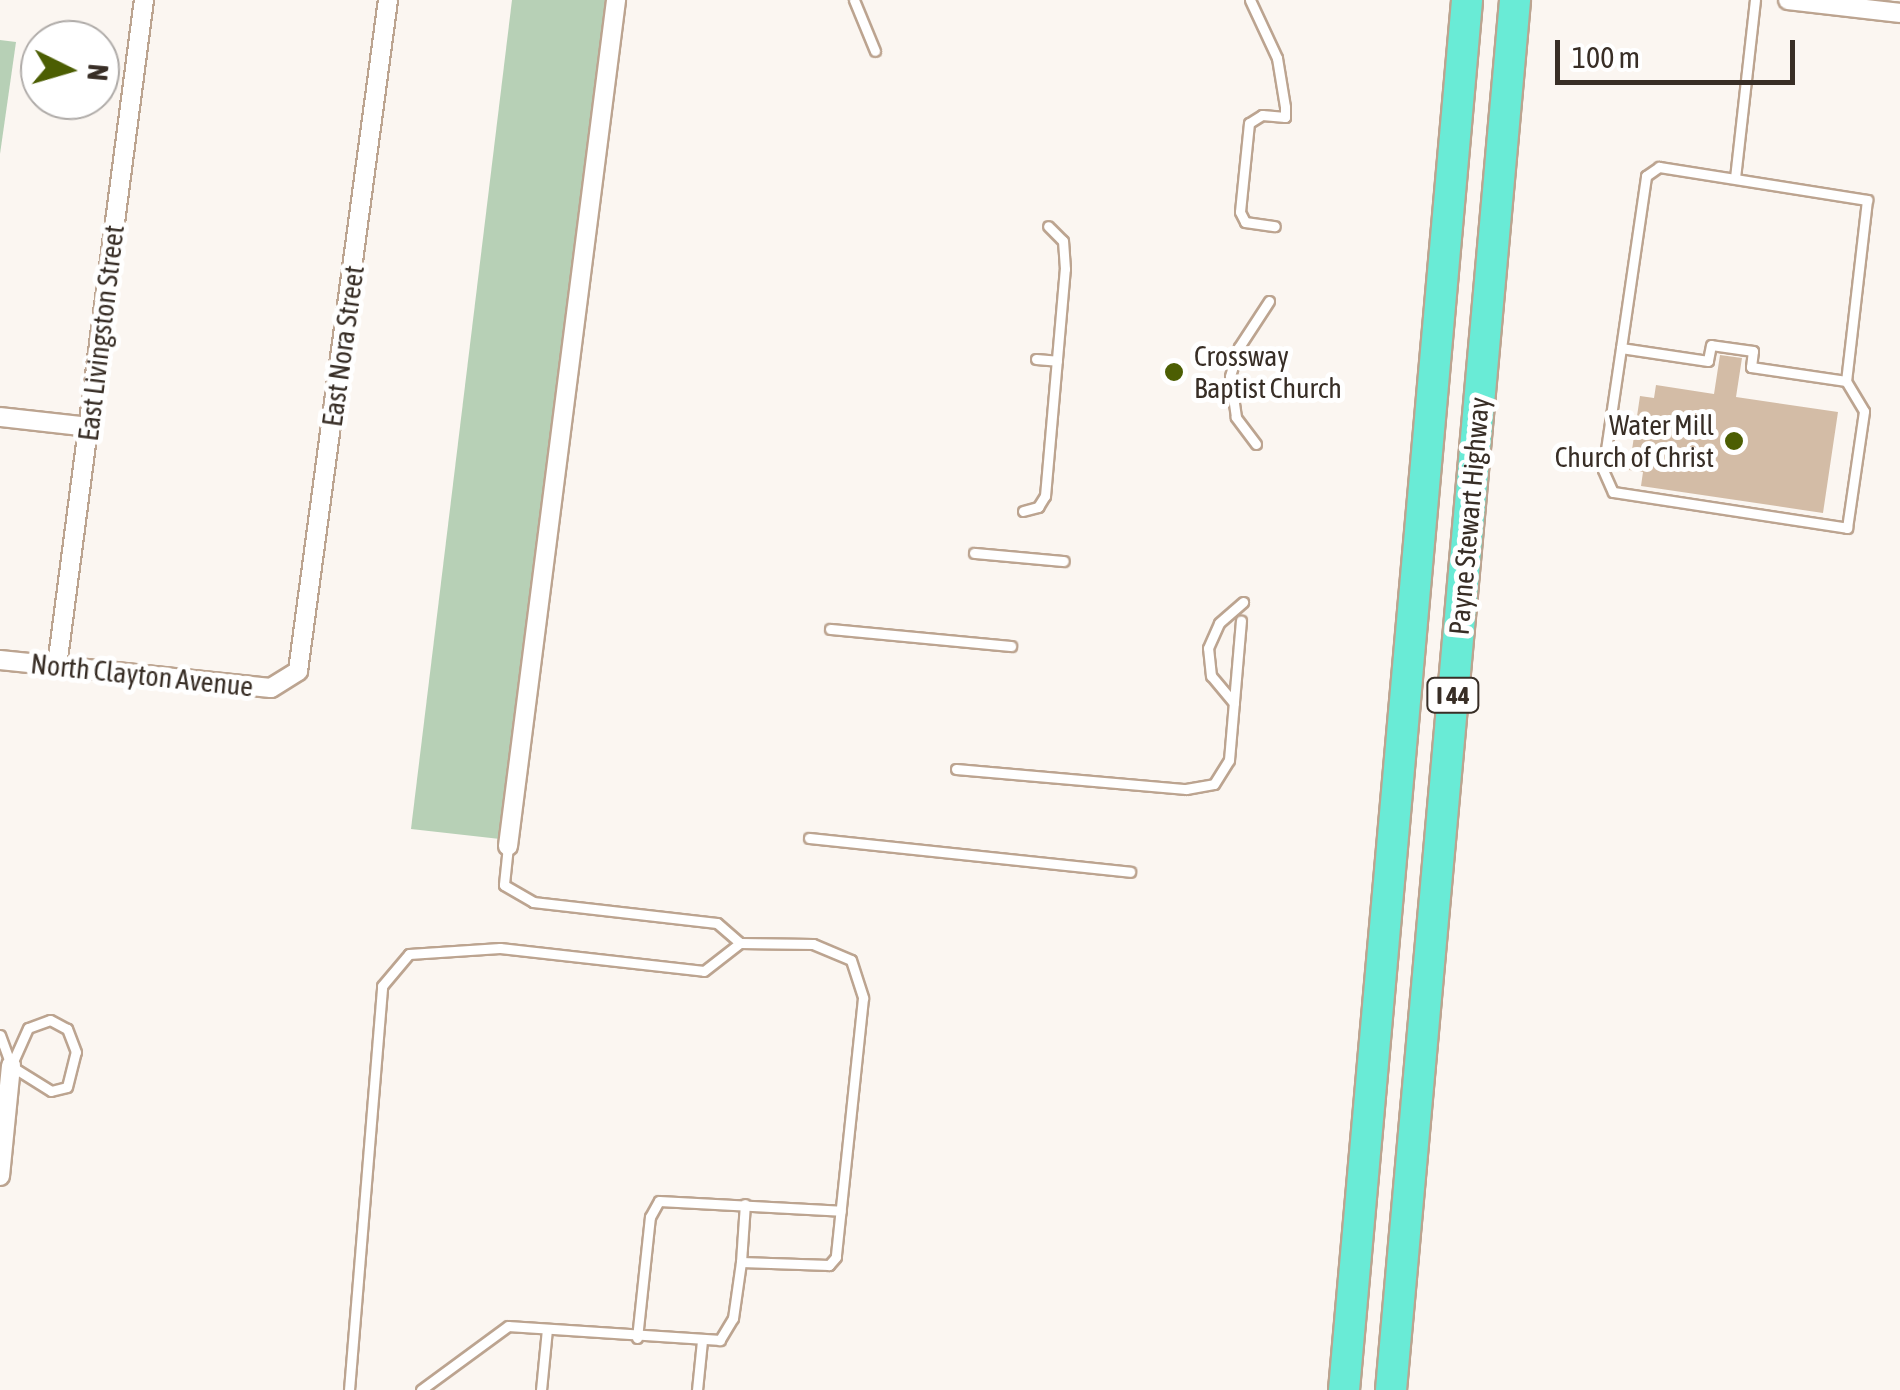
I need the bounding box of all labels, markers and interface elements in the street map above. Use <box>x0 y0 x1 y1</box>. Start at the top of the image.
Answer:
north arrow <box>20 20 120 120</box>
scale bar <box>1560 20 1800 82</box>
text: 100 m <box>1572 40 1640 74</box>
text: N <box>81 63 115 82</box>
street label: East Livingston Street <box>71 223 131 443</box>
street label: East Nora Street <box>315 263 371 429</box>
place label: Crossway Baptist Church <box>1194 339 1342 405</box>
marker: Crossway Baptist Church <box>1163 361 1185 383</box>
street label: Payne Stewart Highway <box>1442 396 1496 636</box>
place label: Water Mill Church of Christ <box>1555 408 1714 474</box>
marker: Water Mill Church of Christ <box>1723 430 1745 452</box>
street label: North Clayton Avenue <box>29 647 255 703</box>
road number: I 44 <box>1426 675 1480 715</box>

